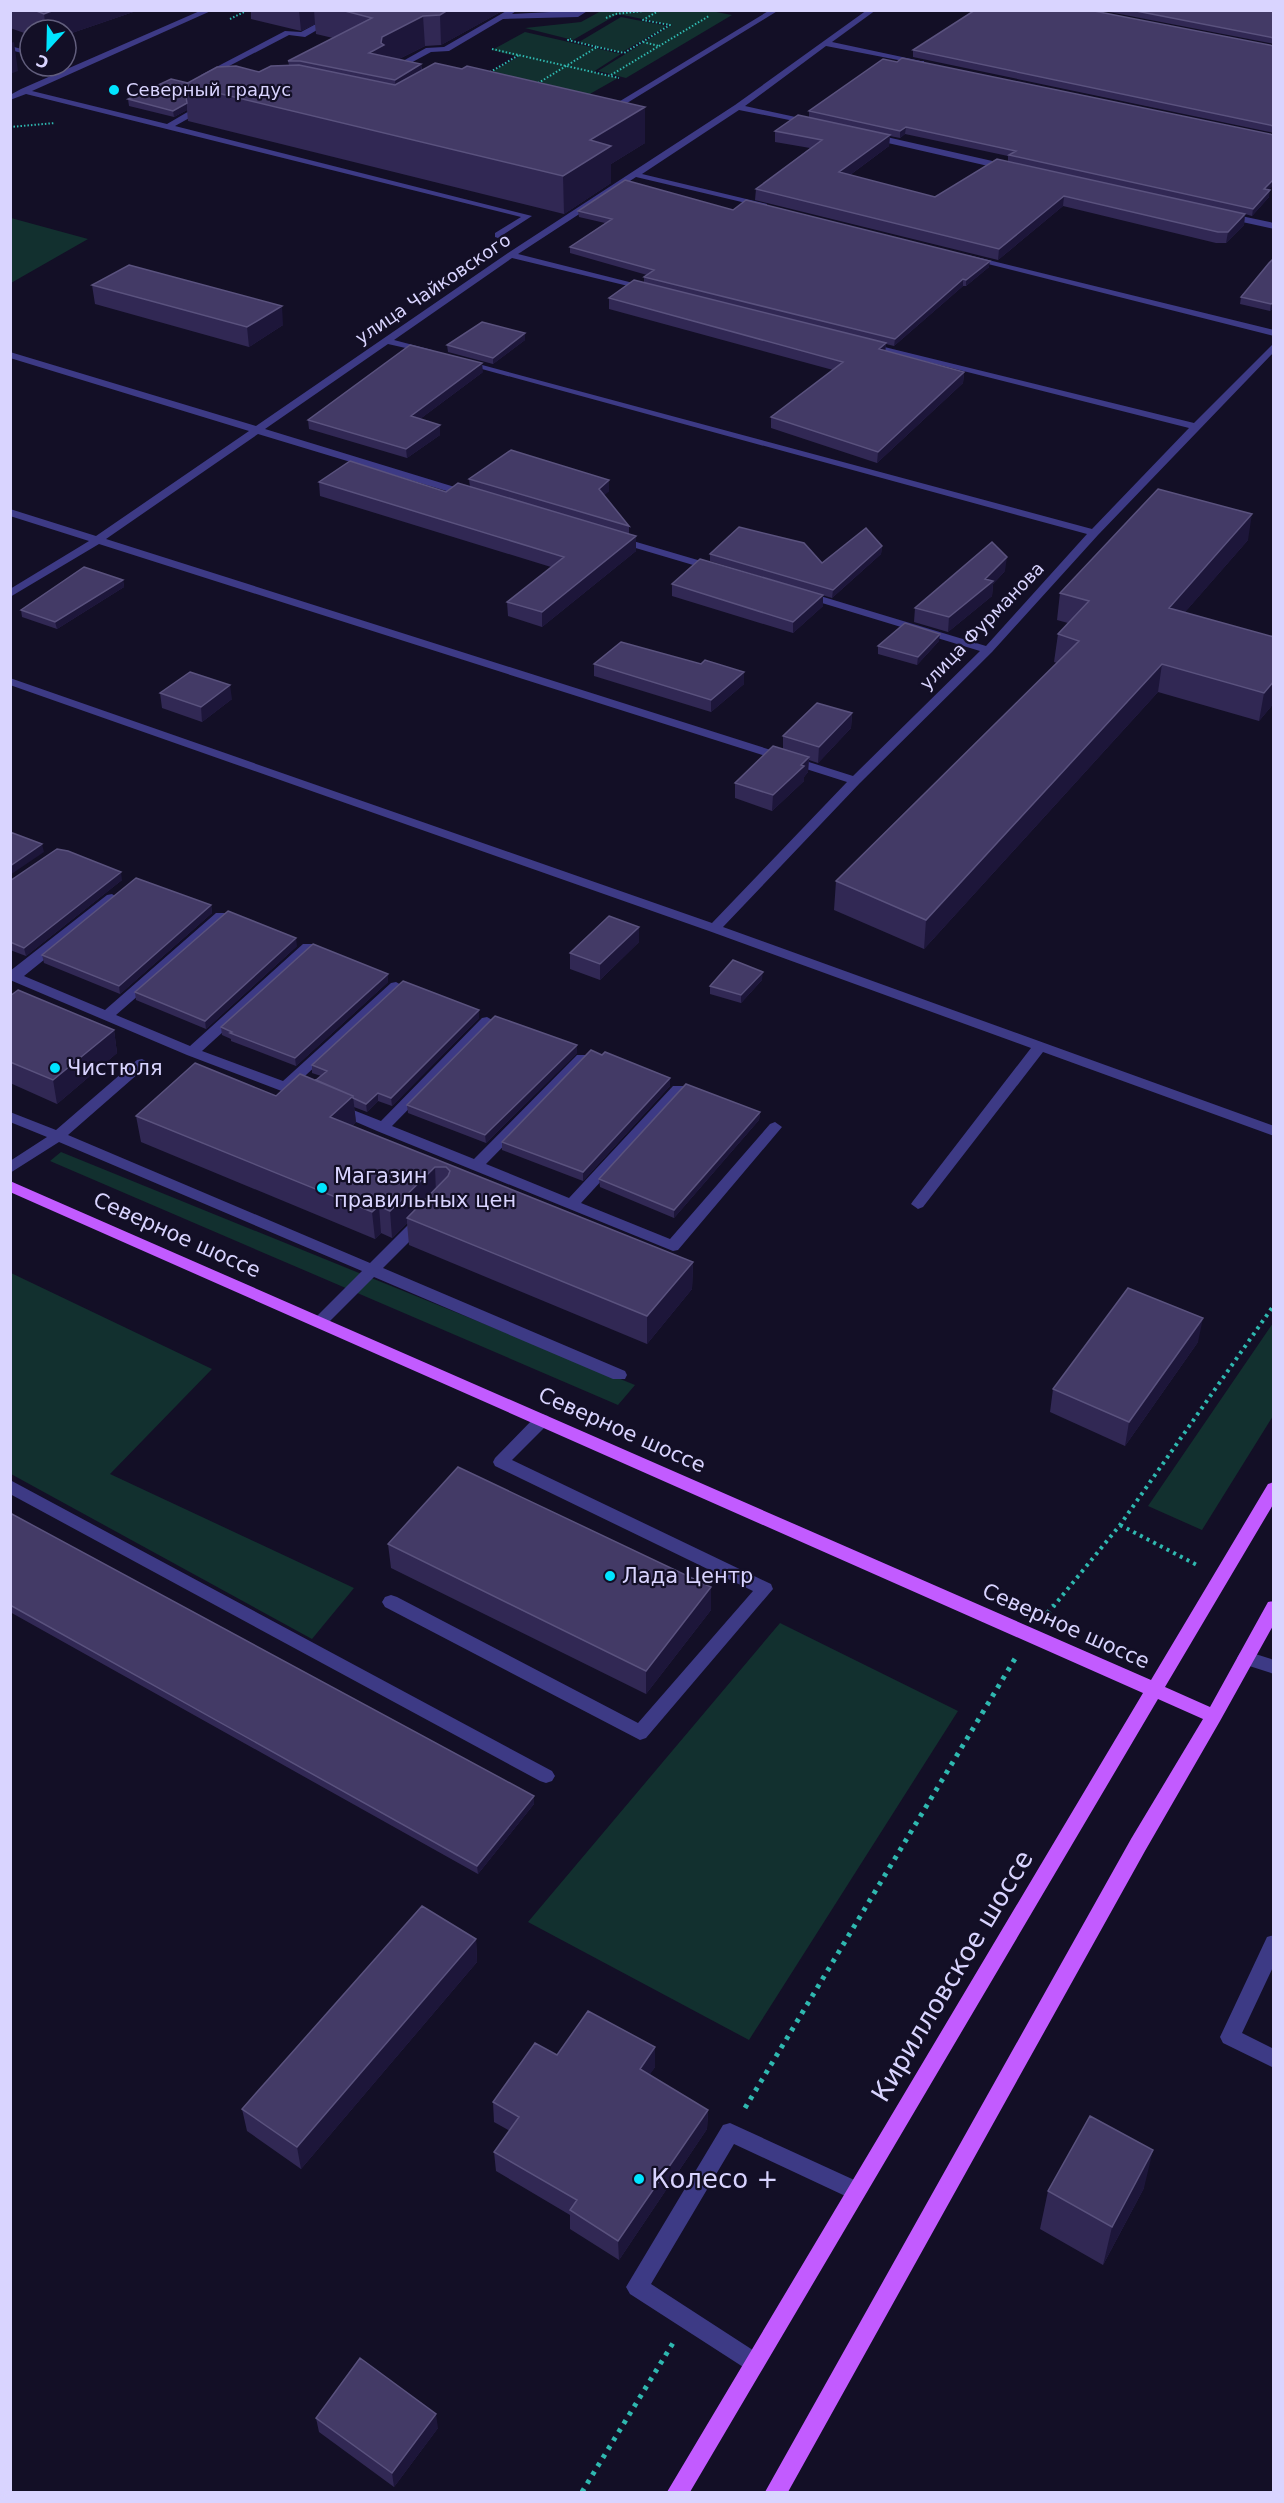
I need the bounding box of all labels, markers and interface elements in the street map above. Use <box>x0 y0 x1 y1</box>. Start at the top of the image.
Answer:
north arrow <box>18 18 78 78</box>
text: С <box>34 50 52 72</box>
place label: Северный градус <box>126 79 291 100</box>
marker: Северный градус <box>107 83 121 97</box>
street label: улица Чайковского <box>351 229 514 348</box>
street label: улица Фурманова <box>915 557 1048 694</box>
place label: Чистюля <box>67 1056 163 1080</box>
marker: Чистюля <box>48 1061 62 1075</box>
place label: Магазин правильных цен <box>334 1164 516 1212</box>
marker: Магазин правильных цен <box>315 1181 329 1195</box>
street label: Северное шоссе <box>90 1187 264 1283</box>
street label: Северное шоссе <box>535 1382 709 1478</box>
place label: Лада Центр <box>622 1564 753 1588</box>
marker: Лада Центр <box>603 1569 617 1583</box>
street label: Северное шоссе <box>979 1578 1153 1674</box>
street label: Кирилловское шоссе <box>865 1845 1039 2107</box>
place label: Колесо + <box>651 2164 778 2194</box>
marker: Колесо + <box>632 2172 646 2186</box>

